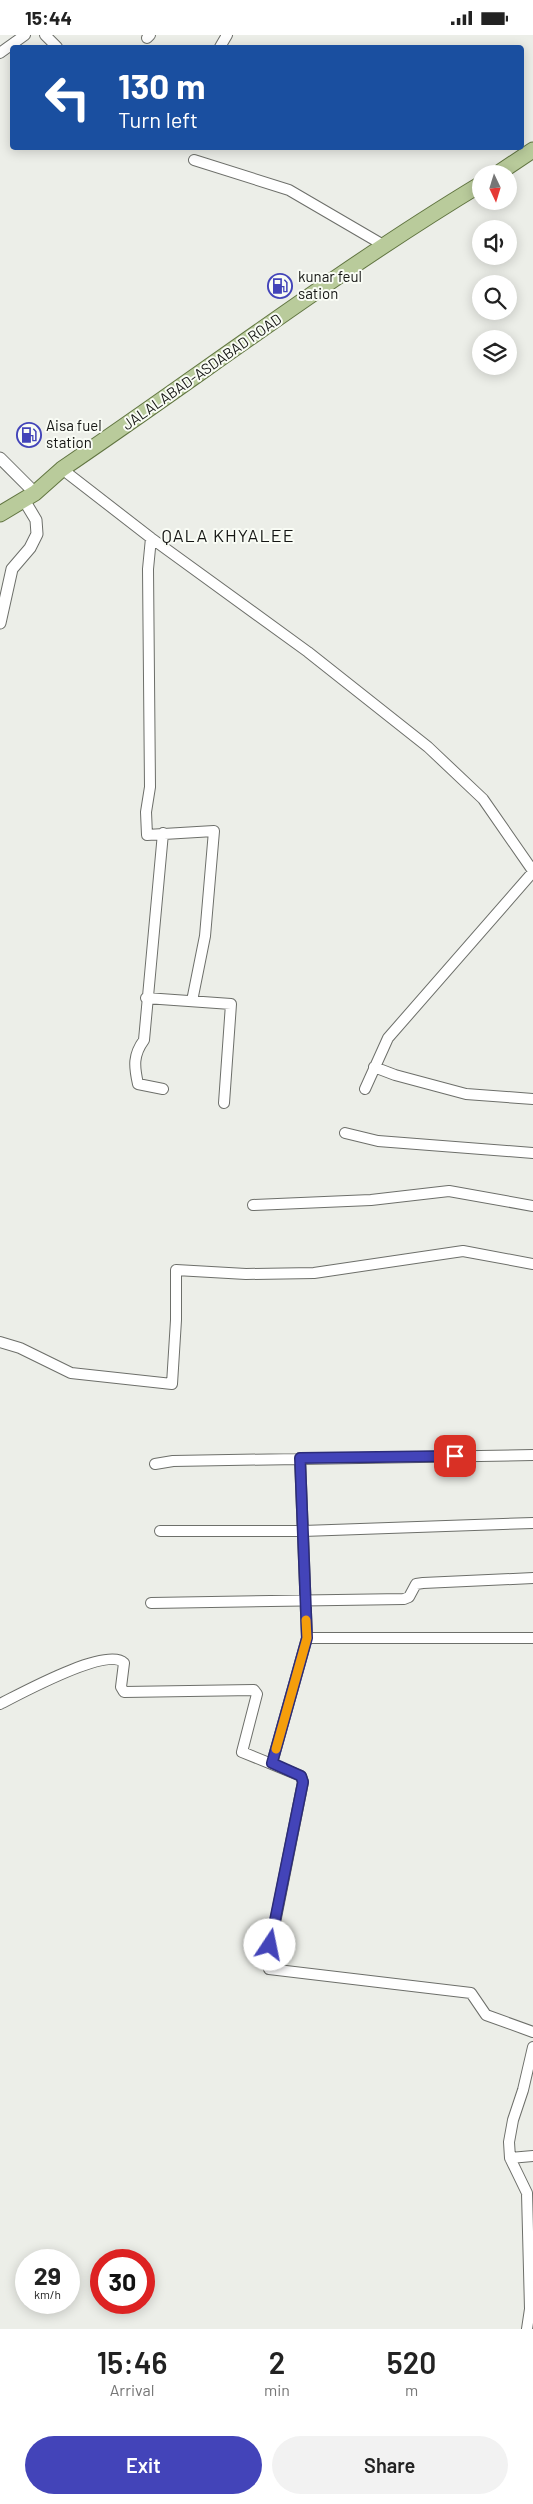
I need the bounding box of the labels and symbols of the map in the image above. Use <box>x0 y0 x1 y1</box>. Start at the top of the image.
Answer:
north arrow <box>472 165 518 210</box>
place label: kunar feul sation <box>298 267 362 302</box>
fuel station icon: kunar feul sation <box>267 273 293 299</box>
street label: JALALABAD-ASDABAD ROAD <box>118 309 284 433</box>
place label: Aisa fuel station <box>46 416 102 451</box>
fuel station icon: Aisa fuel station <box>16 422 42 448</box>
district label: QALA KHYALEE <box>161 524 295 546</box>
pin <box>434 1435 476 1477</box>
position arrow <box>243 1918 295 1970</box>
speed limit sign: 30 <box>90 2249 155 2314</box>

